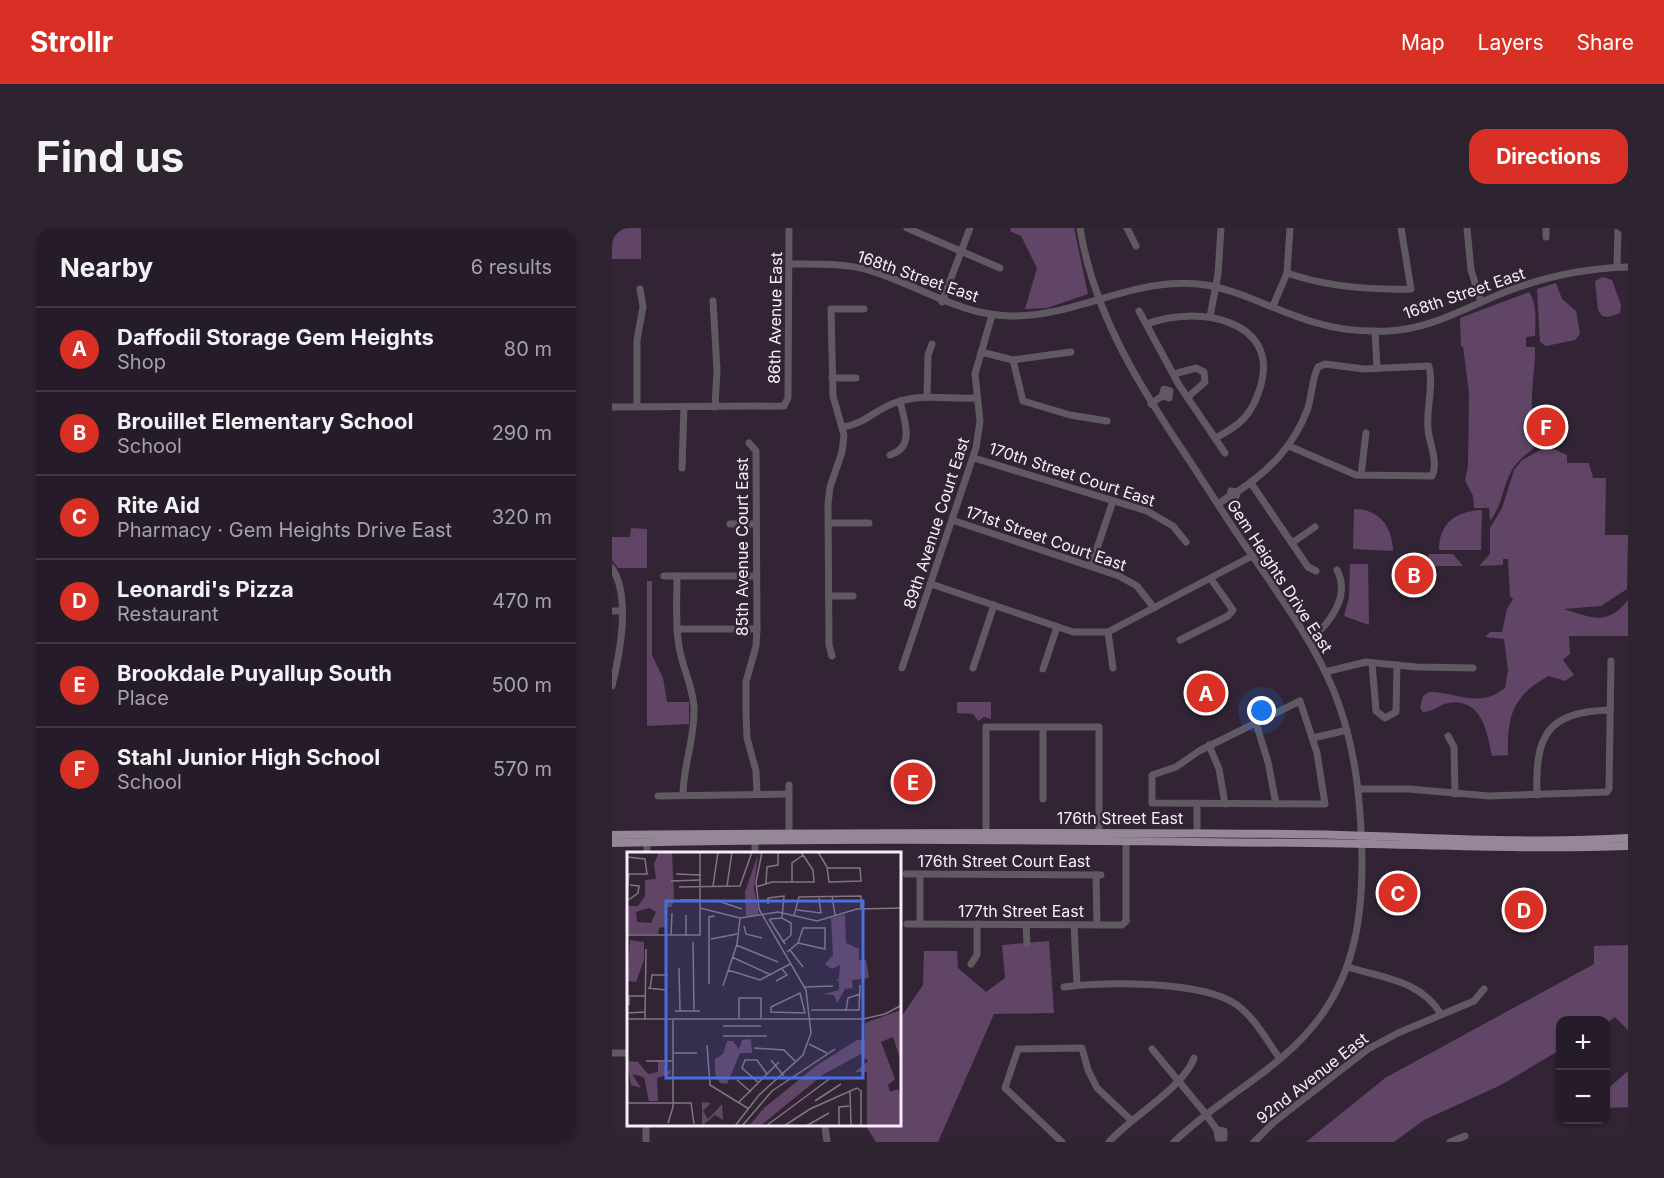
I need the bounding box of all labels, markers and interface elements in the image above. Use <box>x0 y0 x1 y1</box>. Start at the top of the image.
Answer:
text: Strollr <box>30 25 113 59</box>
text: Map <box>1401 30 1445 55</box>
text: Layers <box>1478 30 1544 55</box>
text: Share <box>1577 30 1634 55</box>
button: Directions <box>1469 129 1628 184</box>
text: Find us <box>36 131 184 182</box>
street label: 168th Street East <box>854 246 982 306</box>
text: Nearby <box>60 252 153 283</box>
street label: 86th Avenue East <box>764 252 786 384</box>
text: 6 results <box>471 255 552 279</box>
street label: 168th Street East <box>1400 263 1528 323</box>
text: Daffodil Storage Gem Heights <box>117 324 434 350</box>
text: A <box>72 337 87 361</box>
text: 80 m <box>504 337 552 361</box>
text: Shop <box>117 350 166 374</box>
pin: F <box>1526 404 1566 450</box>
text: Brouillet Elementary School <box>117 408 413 434</box>
text: B <box>73 421 86 445</box>
text: 290 m <box>492 421 552 445</box>
text: School <box>117 434 182 458</box>
street label: 89th Avenue Court East <box>899 435 973 611</box>
street label: 170th Street Court East <box>986 438 1158 510</box>
street label: 85th Avenue Court East <box>732 458 752 636</box>
text: Rite Aid <box>117 492 200 518</box>
street label: Gem Heights Drive East <box>1223 496 1337 656</box>
street label: 171st Street Court East <box>963 501 1129 575</box>
text: C <box>72 505 87 529</box>
text: 320 m <box>492 505 552 529</box>
text: Pharmacy · Gem Heights Drive East <box>117 518 452 542</box>
pin: B <box>1394 552 1434 598</box>
text: Leonardi's Pizza <box>117 576 294 602</box>
text: D <box>72 589 87 613</box>
text: 470 m <box>492 589 552 613</box>
text: Restaurant <box>117 602 219 626</box>
text: Brookdale Puyallup South <box>117 660 392 686</box>
pin: A <box>1186 670 1226 716</box>
text: E <box>73 673 86 697</box>
text: 500 m <box>491 673 552 697</box>
text: Place <box>117 686 169 710</box>
your location <box>1247 696 1276 725</box>
text: Stahl Junior High School <box>117 744 380 770</box>
text: F <box>74 757 85 781</box>
text: 570 m <box>493 757 552 781</box>
pin: E <box>894 760 932 804</box>
text: School <box>117 770 182 794</box>
street label: 176th Street East <box>1057 808 1183 828</box>
street label: 176th Street Court East <box>917 851 1091 871</box>
inset map <box>627 852 902 1127</box>
pin: C <box>1378 870 1418 916</box>
pin: D <box>1504 888 1544 932</box>
street label: 177th Street East <box>958 901 1084 921</box>
map controls <box>1556 1016 1610 1124</box>
button: + <box>1556 1016 1610 1070</box>
street label: 92nd Avenue East <box>1252 1028 1372 1128</box>
button: − <box>1556 1070 1610 1124</box>

